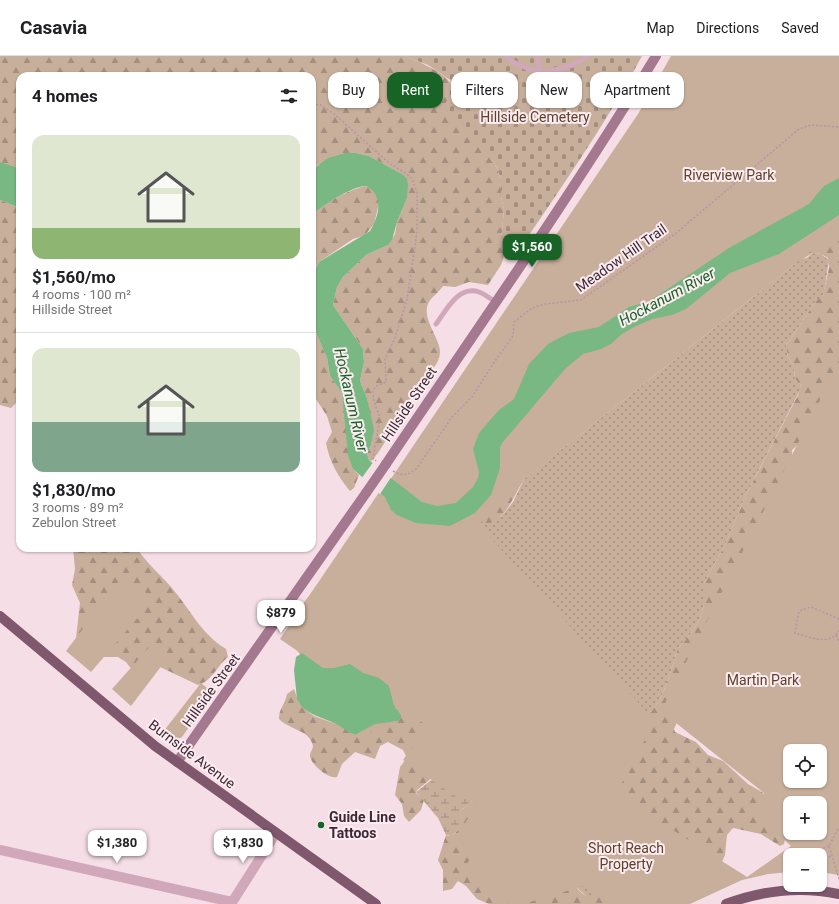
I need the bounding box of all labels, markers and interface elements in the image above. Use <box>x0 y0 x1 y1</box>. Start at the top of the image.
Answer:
text: Casavia <box>20 16 87 39</box>
text: Map <box>647 20 674 36</box>
text: Directions <box>696 20 759 36</box>
text: Saved <box>781 20 819 36</box>
chip: Buy <box>328 72 379 108</box>
chip: Rent <box>387 72 443 108</box>
chip: Filters <box>451 72 518 108</box>
chip: New <box>526 72 582 108</box>
chip: Apartment <box>590 72 684 108</box>
icon: filters <box>278 85 300 107</box>
text: 4 homes <box>32 86 98 106</box>
park label: Hillside Cemetery <box>480 109 590 125</box>
icon: home <box>130 161 202 233</box>
park label: Riverview Park <box>684 167 775 183</box>
street label: Meadow Hill Trail <box>572 221 670 295</box>
pin: $1,560 <box>499 234 565 268</box>
text: $1,560 <box>512 239 552 254</box>
water label: Hockanum River <box>616 264 719 330</box>
text: $1,560/mo <box>32 267 116 287</box>
text: 4 rooms · 100 m² <box>32 287 131 302</box>
text: Hillside Street <box>32 302 112 317</box>
water label: Hockanum River <box>330 346 372 455</box>
street label: Hillside Street <box>378 363 440 444</box>
icon: home <box>130 374 202 446</box>
text: $1,830/mo <box>32 480 116 500</box>
text: 3 rooms · 89 m² <box>32 500 124 515</box>
text: Zebulon Street <box>32 515 116 530</box>
pin: $879 <box>257 600 305 634</box>
text: $879 <box>266 605 296 620</box>
street label: Hillside Street <box>179 650 243 730</box>
park label: Martin Park <box>727 672 800 688</box>
street label: Burnside Avenue <box>146 716 238 792</box>
map controls <box>783 744 827 892</box>
button: locate <box>783 744 827 788</box>
button: + <box>783 796 827 840</box>
place label: Guide Line Tattoos <box>329 809 396 841</box>
marker: Guide Line Tattoos <box>316 820 326 830</box>
pin: $1,380 <box>84 830 150 864</box>
pin: $1,830 <box>210 830 276 864</box>
text: $1,380 <box>97 835 137 850</box>
text: $1,830 <box>223 835 263 850</box>
park label: Short Reach Property <box>588 840 664 872</box>
button: − <box>783 848 827 892</box>

